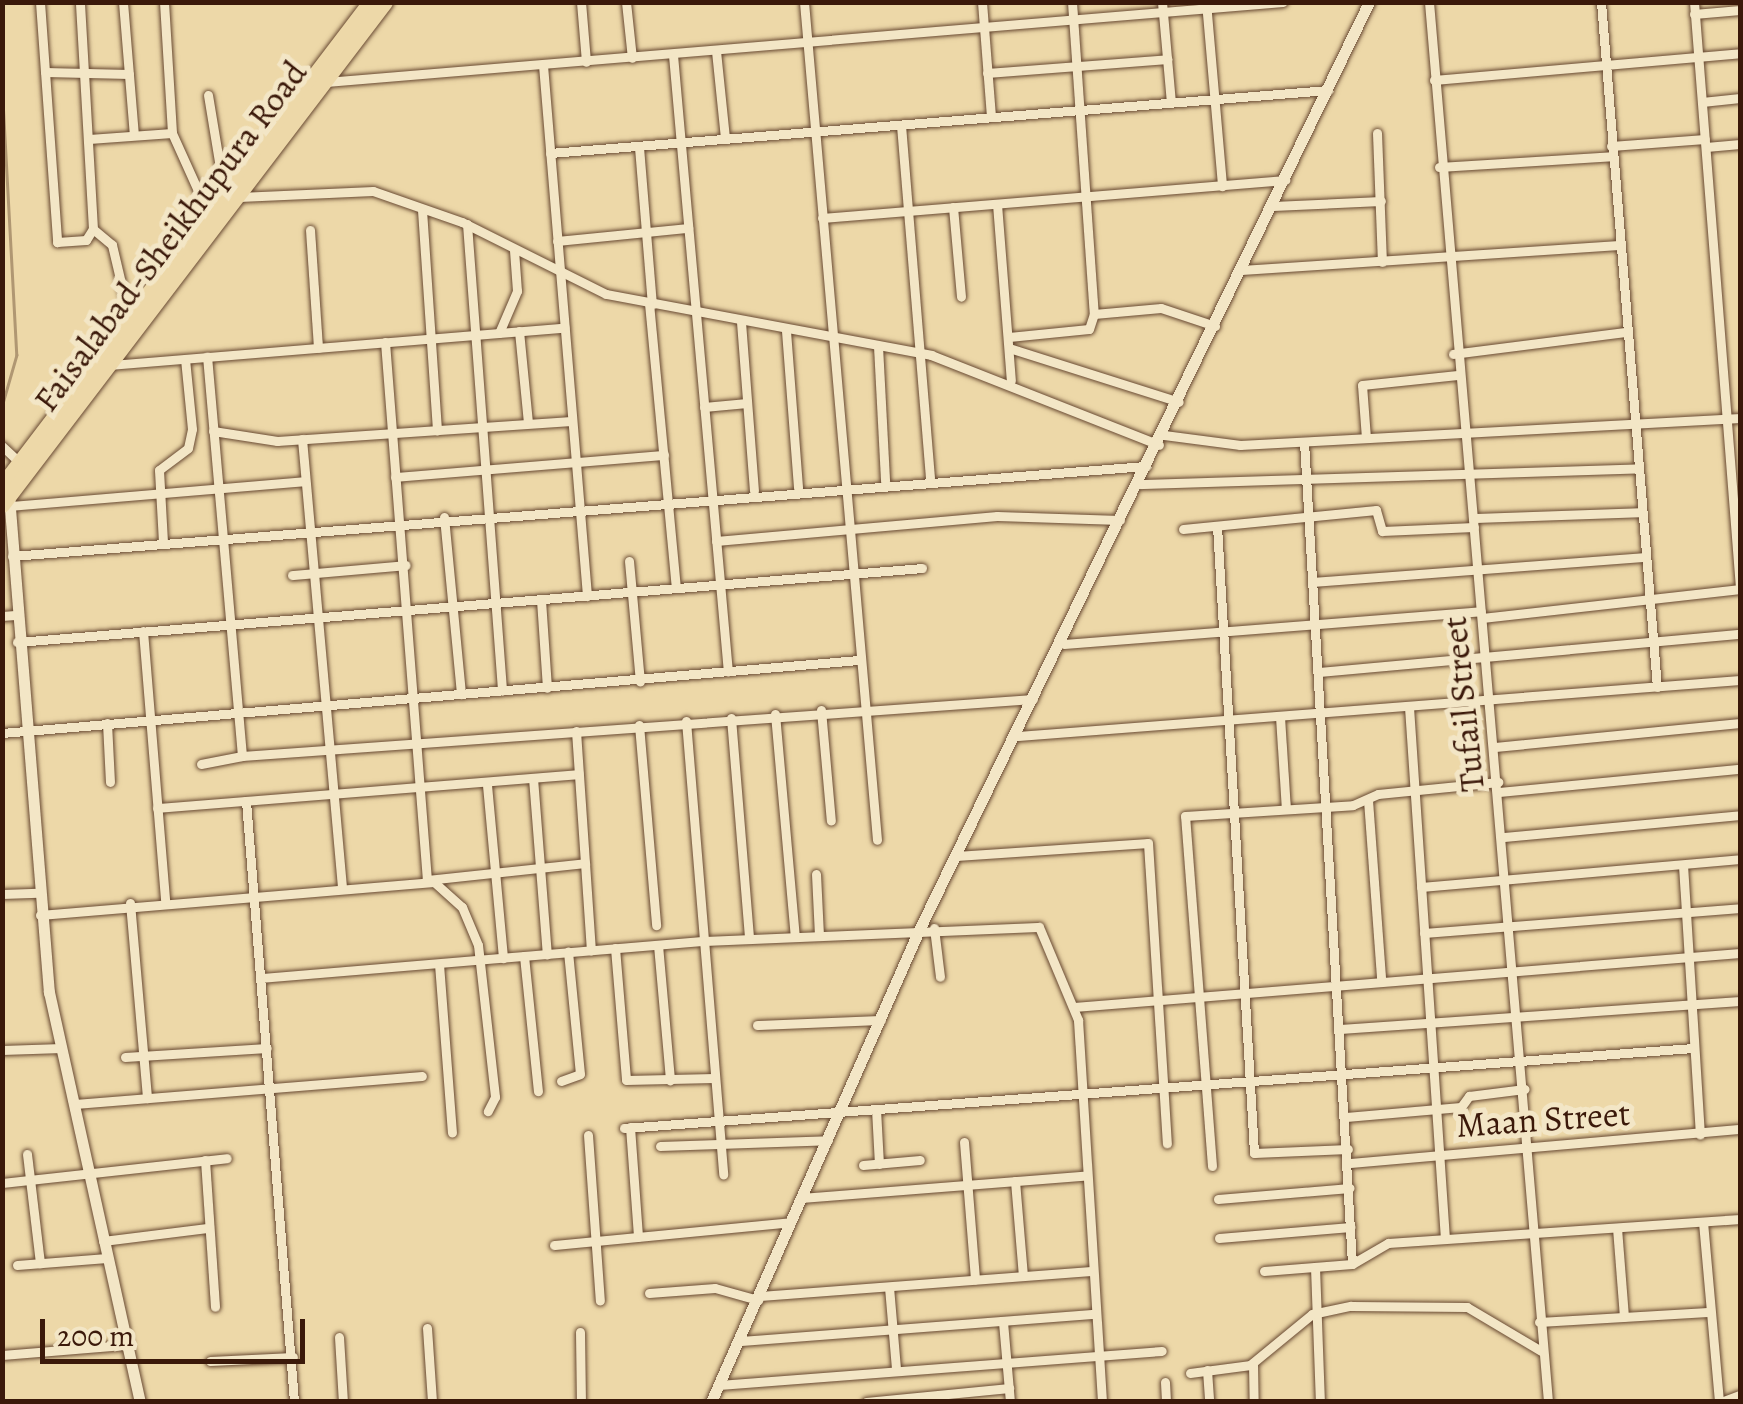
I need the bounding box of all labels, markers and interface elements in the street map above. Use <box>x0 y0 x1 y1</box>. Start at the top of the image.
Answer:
street label: Faisalabad-Sheikhupura Road <box>24 52 316 420</box>
street label: Tufail Street <box>1433 614 1493 794</box>
street label: Maan Street <box>1455 1092 1631 1146</box>
scale bar <box>45 1299 310 1361</box>
text: 200 m <box>57 1316 134 1356</box>

